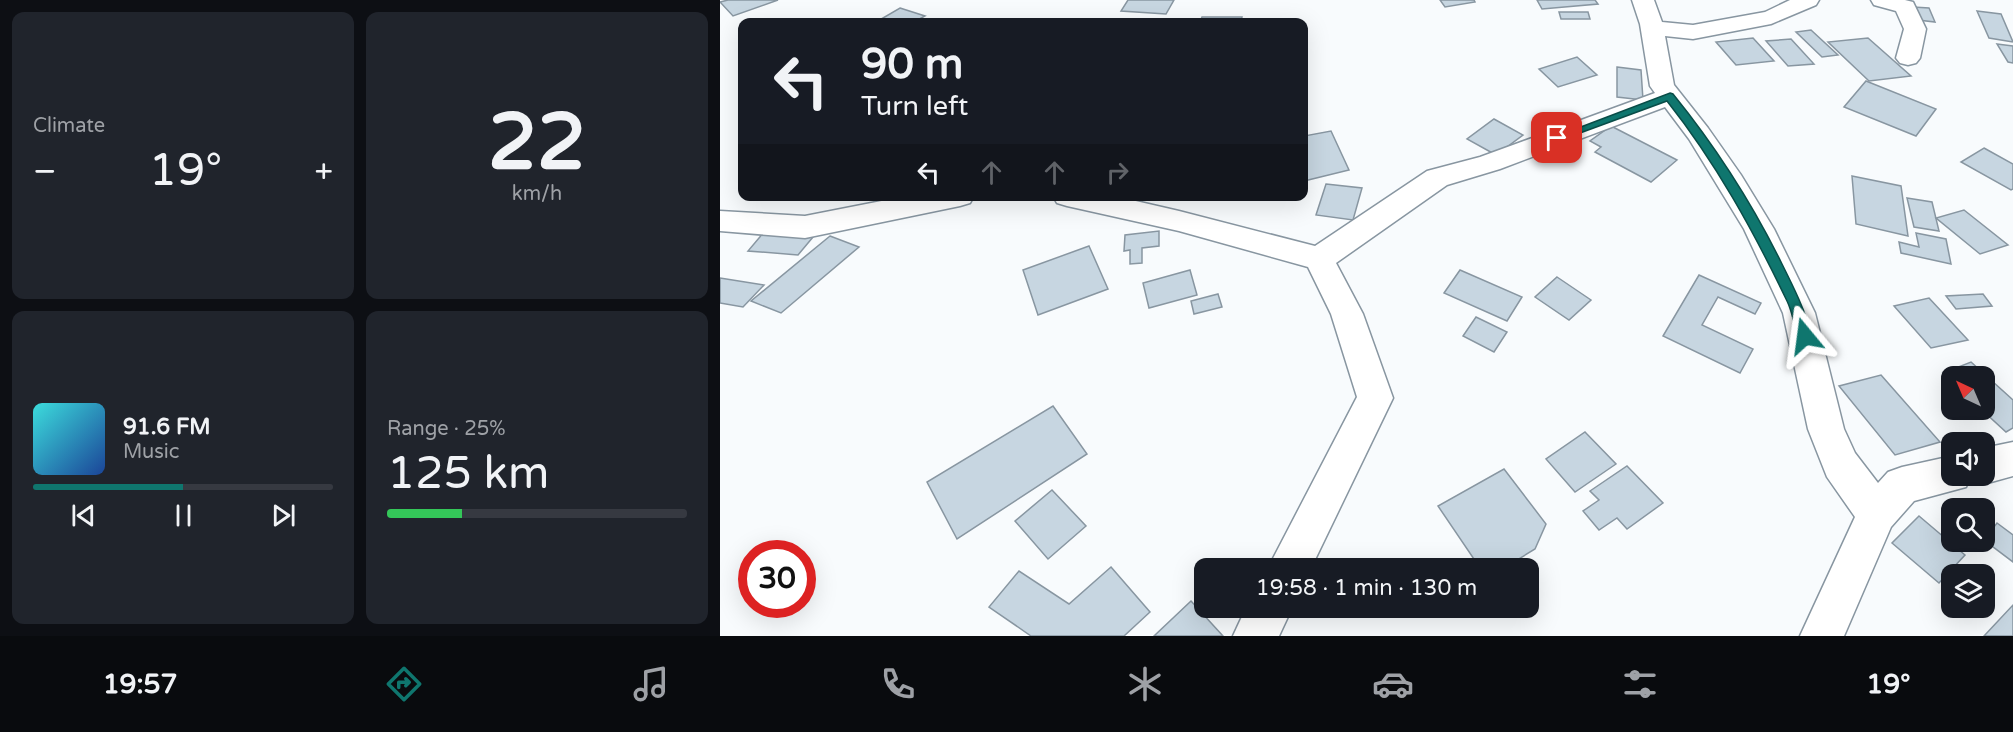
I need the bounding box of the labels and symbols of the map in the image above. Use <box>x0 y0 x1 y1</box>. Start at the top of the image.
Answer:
pin <box>1531 112 1582 163</box>
position arrow <box>1773 304 1837 368</box>
north arrow <box>1941 366 1995 420</box>
speed limit sign: 30 <box>738 540 816 618</box>

